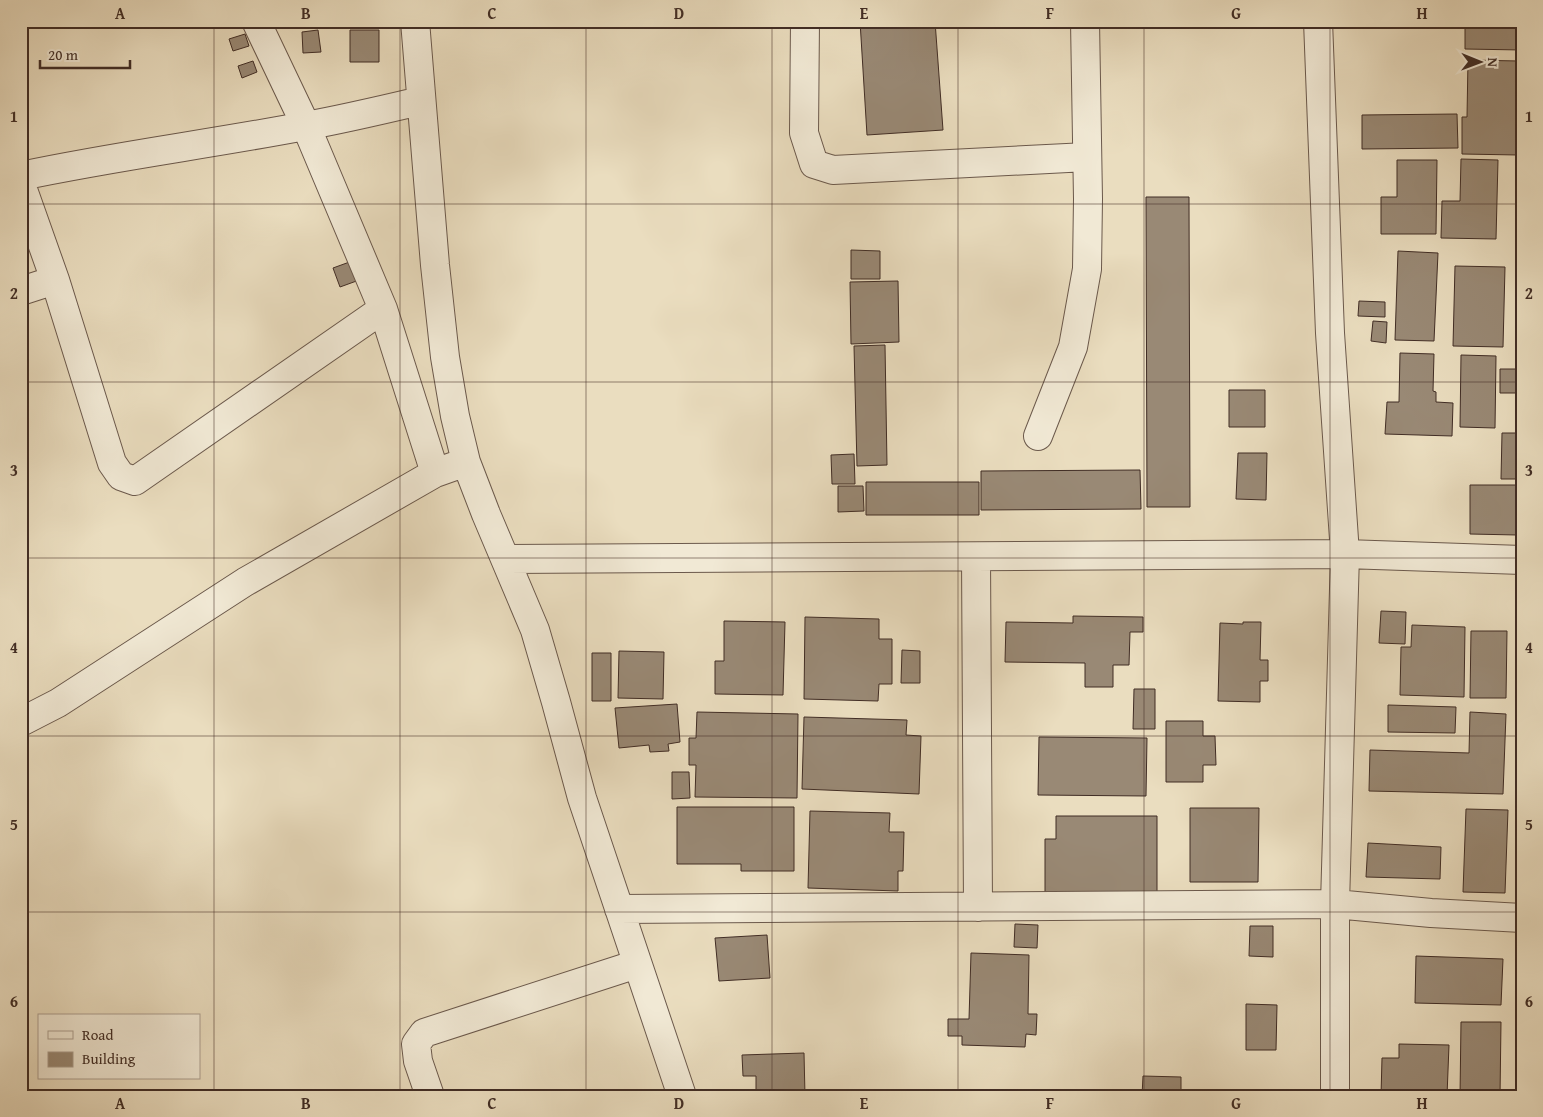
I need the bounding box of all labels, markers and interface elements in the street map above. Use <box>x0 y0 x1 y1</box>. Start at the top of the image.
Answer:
text: A <box>115 1 126 25</box>
text: B <box>301 1 311 25</box>
text: C <box>487 1 497 25</box>
text: D <box>674 1 684 25</box>
text: E <box>860 1 869 25</box>
text: F <box>1046 1 1054 25</box>
text: G <box>1231 1 1241 25</box>
text: H <box>1416 1 1428 25</box>
scale bar <box>40 38 130 70</box>
north arrow <box>1456 38 1506 88</box>
text: 20 m <box>48 44 79 65</box>
text: N <box>1483 57 1503 68</box>
text: 1 <box>10 104 18 128</box>
text: 1 <box>1525 104 1533 128</box>
text: 2 <box>10 281 18 305</box>
text: 2 <box>1525 281 1533 305</box>
text: 3 <box>10 458 18 482</box>
text: 3 <box>1525 458 1533 482</box>
text: 4 <box>10 635 18 659</box>
text: 4 <box>1525 635 1533 659</box>
text: 5 <box>10 812 18 836</box>
text: 5 <box>1525 812 1533 836</box>
text: 6 <box>10 989 18 1013</box>
text: 6 <box>1525 989 1533 1013</box>
legend <box>38 1014 200 1080</box>
text: Road <box>82 1024 113 1045</box>
text: Building <box>82 1048 136 1069</box>
text: A <box>115 1091 126 1115</box>
text: B <box>301 1091 311 1115</box>
text: C <box>487 1091 497 1115</box>
text: D <box>674 1091 684 1115</box>
text: E <box>860 1091 869 1115</box>
text: F <box>1046 1091 1054 1115</box>
text: G <box>1231 1091 1241 1115</box>
text: H <box>1416 1091 1428 1115</box>

